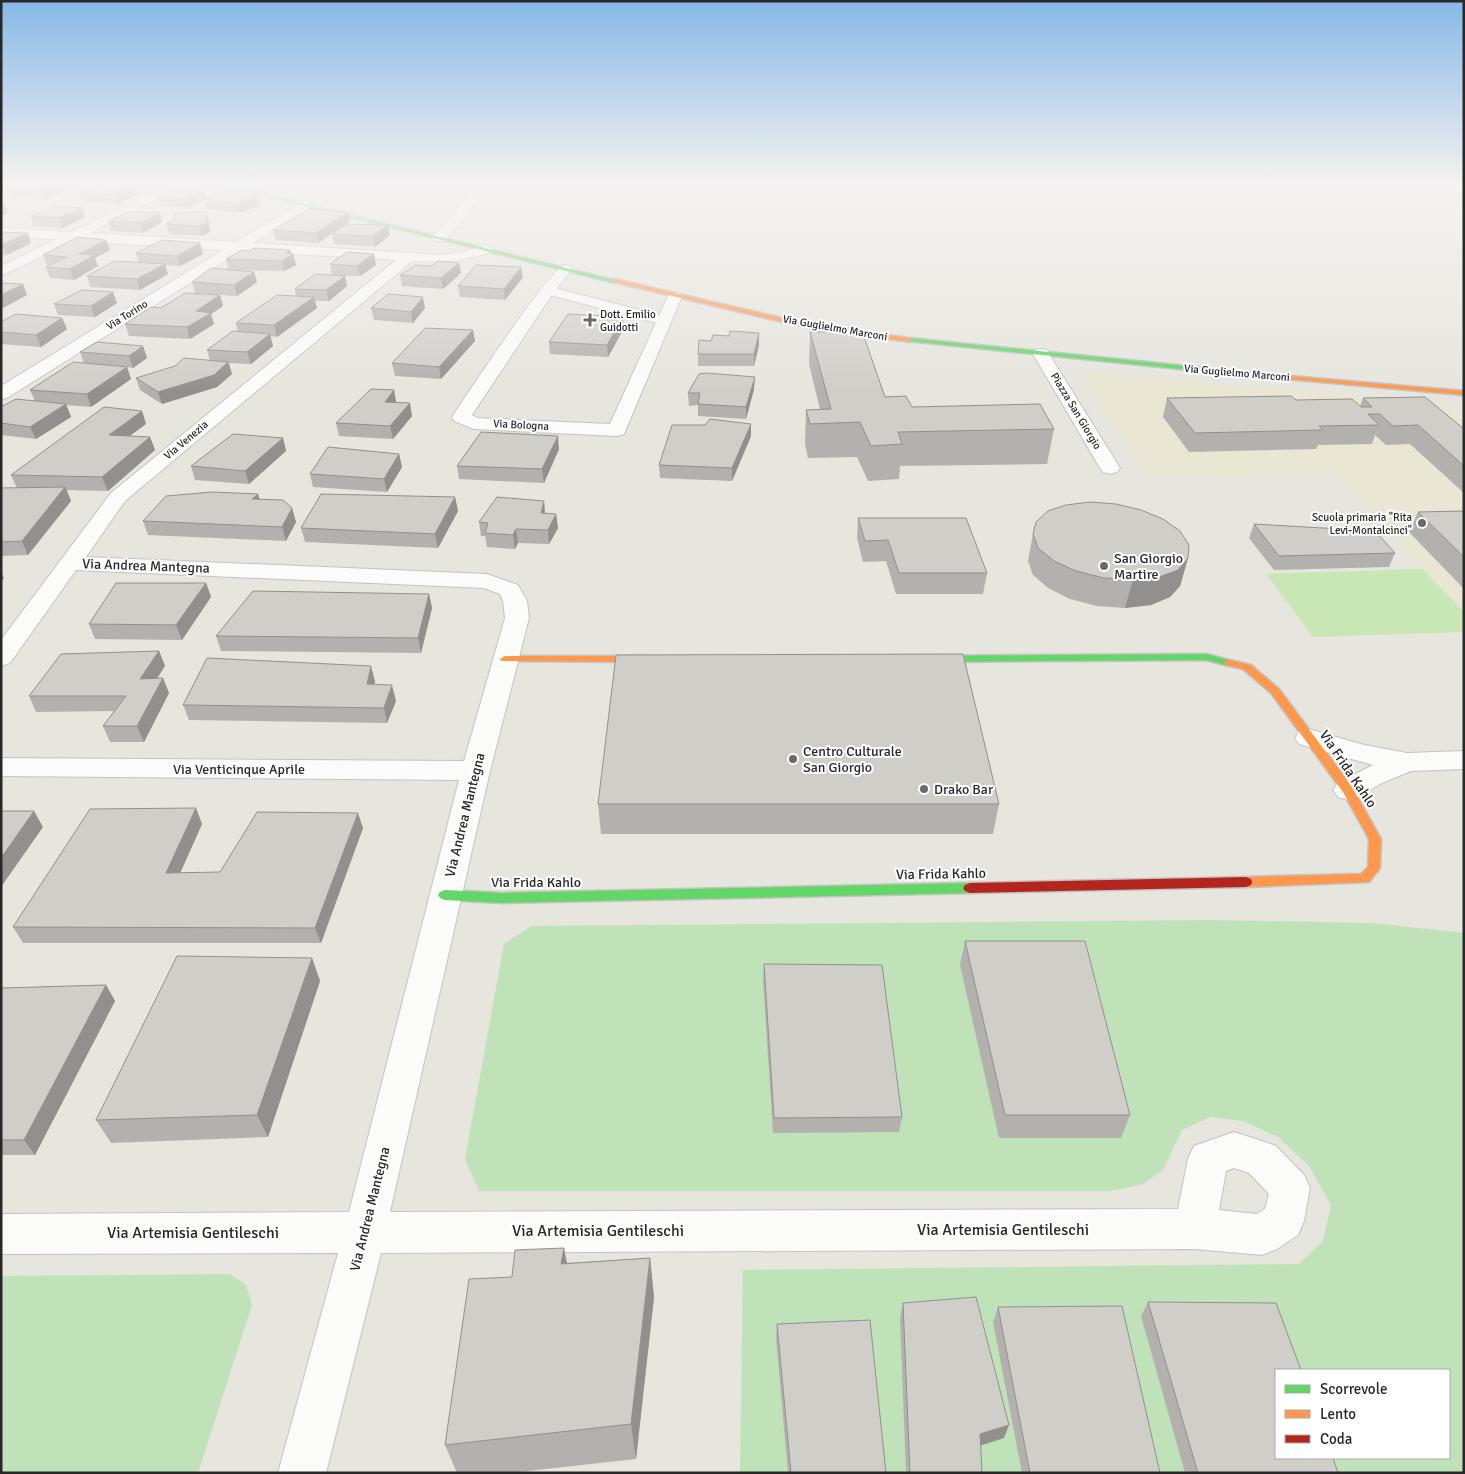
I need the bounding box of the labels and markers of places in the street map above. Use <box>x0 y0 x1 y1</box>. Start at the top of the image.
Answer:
place label: Dott. Emilio Guidotti <box>600 308 656 334</box>
marker: Dott. Emilio Guidotti <box>584 314 596 326</box>
place label: Scuola primaria "Rita Levi-Montalcinci" <box>1312 511 1412 537</box>
marker: Scuola primaria "Rita Levi-Montalcinci" <box>1416 517 1428 529</box>
place label: San Giorgio Martire <box>1114 550 1183 583</box>
marker: San Giorgio Martire <box>1098 560 1110 572</box>
place label: Centro Culturale San Giorgio <box>803 743 902 776</box>
marker: Centro Culturale San Giorgio <box>787 753 799 765</box>
place label: Drako Bar <box>934 781 994 798</box>
marker: Drako Bar <box>918 783 930 795</box>

